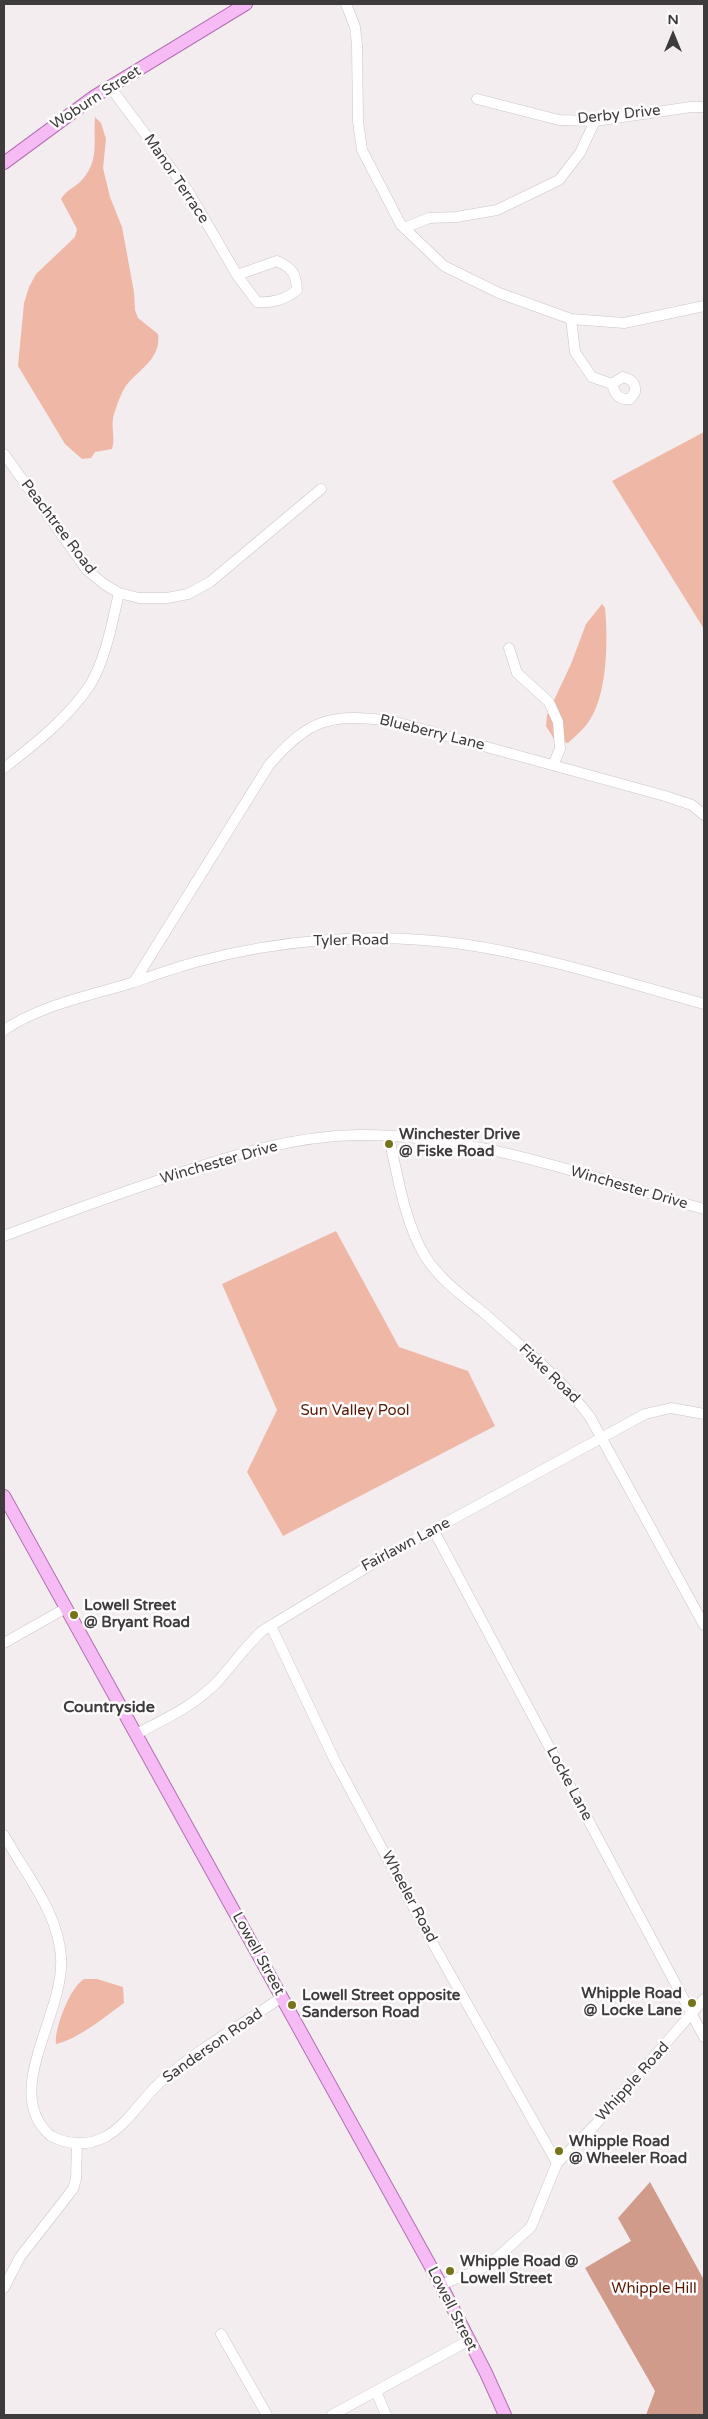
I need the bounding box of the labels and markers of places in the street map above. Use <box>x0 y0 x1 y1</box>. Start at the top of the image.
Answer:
place label: Winchester Drive @ Fiske Road <box>399 1126 520 1161</box>
marker: Winchester Drive @ Fiske Road <box>383 1138 395 1150</box>
place label: Lowell Street @ Bryant Road <box>84 1597 190 1632</box>
marker: Lowell Street @ Bryant Road <box>68 1609 80 1621</box>
place label: Whipple Road @ Locke Lane <box>581 1985 682 2020</box>
place label: Lowell Street opposite Sanderson Road <box>302 1987 460 2022</box>
marker: Whipple Road @ Locke Lane <box>686 1997 698 2009</box>
marker: Lowell Street opposite Sanderson Road <box>286 1999 298 2011</box>
place label: Whipple Road @ Wheeler Road <box>569 2133 687 2168</box>
marker: Whipple Road @ Wheeler Road <box>553 2145 565 2157</box>
place label: Whipple Road @ Lowell Street <box>460 2253 578 2288</box>
marker: Whipple Road @ Lowell Street <box>444 2265 456 2277</box>

